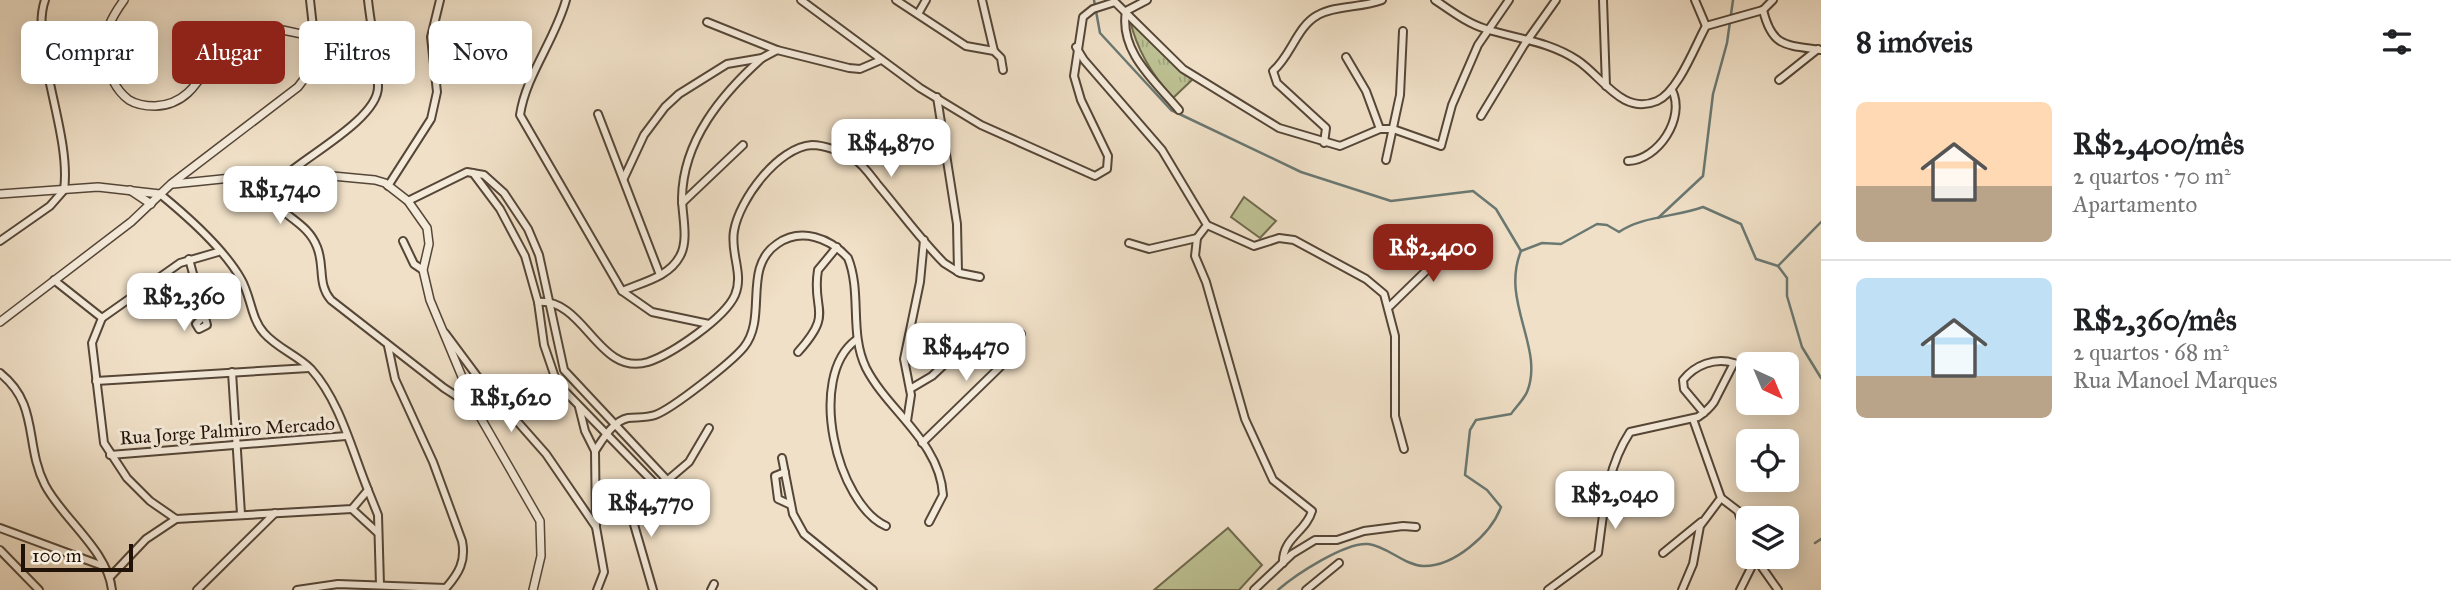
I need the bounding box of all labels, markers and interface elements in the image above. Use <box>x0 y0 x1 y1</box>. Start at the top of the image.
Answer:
chip: Comprar <box>21 21 158 84</box>
chip: Alugar <box>172 21 285 84</box>
chip: Filtros <box>299 21 415 84</box>
chip: Novo <box>429 21 532 84</box>
icon: filters <box>2378 23 2416 61</box>
text: 8 imóveis <box>1856 24 1973 60</box>
pin: R$4,870 <box>826 120 956 179</box>
text: R$2,400/mês <box>2073 126 2244 162</box>
text: R$4,870 <box>847 128 935 156</box>
icon: home <box>1912 130 1996 214</box>
text: 2 quartos · 70 m² <box>2073 162 2231 190</box>
pin: R$1,740 <box>215 166 345 226</box>
text: R$1,740 <box>239 175 321 203</box>
text: Apartamento <box>2073 190 2197 218</box>
pin: R$2,400 <box>1368 224 1498 284</box>
text: R$2,400 <box>1389 233 1477 261</box>
pin: R$2,360 <box>119 274 249 333</box>
text: R$2,360 <box>143 282 225 310</box>
text: R$2,360/mês <box>2073 302 2237 338</box>
icon: home <box>1912 306 1996 390</box>
pin: R$4,470 <box>901 324 1031 383</box>
text: R$4,470 <box>922 332 1010 360</box>
text: 2 quartos · 68 m² <box>2073 338 2229 366</box>
north arrow <box>1736 352 1799 415</box>
map controls <box>1736 352 1799 569</box>
text: Rua Manoel Marques <box>2073 366 2277 394</box>
pin: R$1,620 <box>446 374 576 434</box>
text: R$1,620 <box>470 383 552 411</box>
street label: Rua Jorge Palmiro Mercado <box>119 411 336 450</box>
button: locate <box>1736 429 1799 492</box>
pin: R$2,040 <box>1550 472 1680 531</box>
pin: R$4,770 <box>586 480 716 539</box>
text: R$2,040 <box>1571 480 1659 508</box>
text: R$4,770 <box>608 488 694 516</box>
button: layers <box>1736 506 1799 569</box>
scale bar <box>21 541 133 573</box>
text: 100 m <box>32 544 82 567</box>

